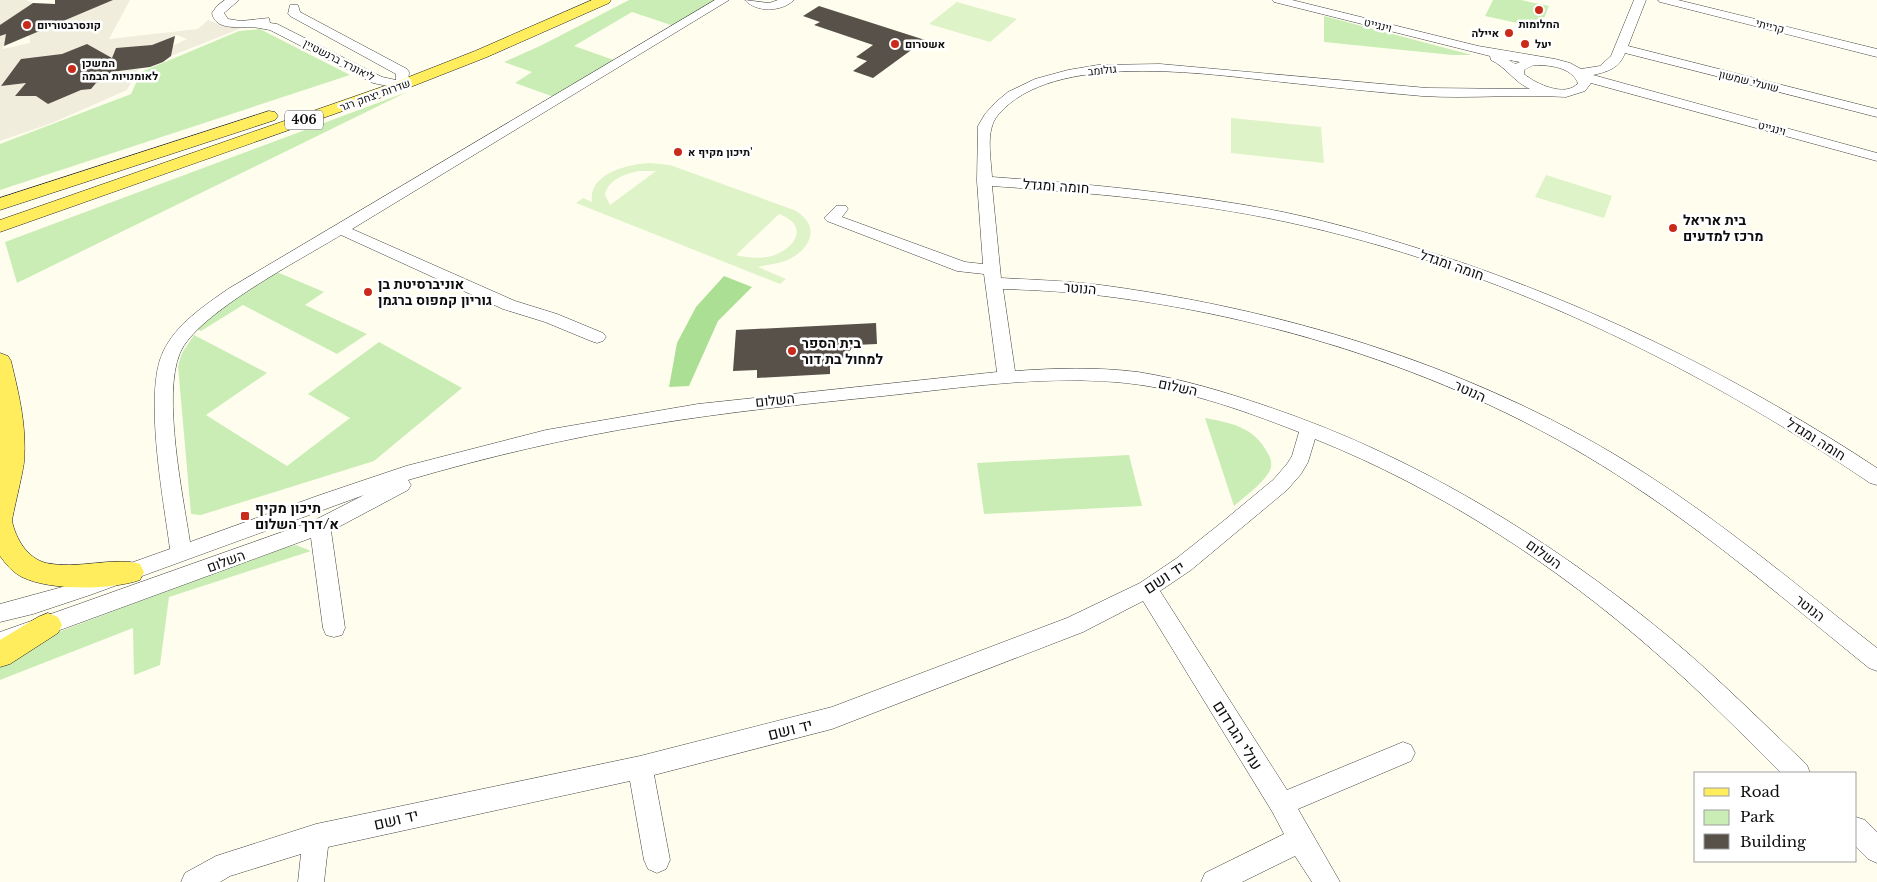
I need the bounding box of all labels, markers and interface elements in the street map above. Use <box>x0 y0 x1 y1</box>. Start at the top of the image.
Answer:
marker: החלומות <box>1533 4 1545 16</box>
street label: וינגייט <box>1363 15 1393 35</box>
street label: קרייתי <box>1754 16 1786 36</box>
place label: החלומות <box>1518 17 1560 31</box>
place label: קונסרבטוריום <box>37 18 101 32</box>
marker: קונסרבטוריום <box>21 19 33 31</box>
place label: איילה <box>1471 26 1499 40</box>
marker: איילה <box>1503 27 1515 39</box>
street label: ליאונרד ברנשטיין <box>301 36 377 84</box>
place label: אשטרום <box>905 37 945 51</box>
place label: יעל <box>1535 37 1552 51</box>
marker: אשטרום <box>889 38 901 50</box>
marker: יעל <box>1519 38 1531 50</box>
place label: המשכן לאומנויות הבמה <box>82 56 158 83</box>
street label: גולומב <box>1087 62 1117 78</box>
marker: המשכן לאומנויות הבמה <box>66 63 78 75</box>
street label: שועלי שמשון <box>1718 67 1780 95</box>
street label: שדרות יצחק רגר <box>338 76 412 114</box>
road number: 406 <box>285 110 323 130</box>
street label: וינגייט <box>1757 118 1787 138</box>
place label: תיכון מקיף א' <box>688 145 752 159</box>
marker: תיכון מקיף א' <box>672 146 684 158</box>
street label: חומה ומגדל <box>1022 175 1090 197</box>
place label: בית אריאל מרכז למדעים <box>1683 211 1763 245</box>
marker: בית אריאל מרכז למדעים <box>1667 222 1679 234</box>
street label: חומה ומגדל <box>1418 246 1486 284</box>
place label: אוניברסיטת בן גוריון קמפוס ברגמן <box>378 275 492 309</box>
street label: הנוטר <box>1063 278 1097 298</box>
marker: אוניברסיטת בן גוריון קמפוס ברגמן <box>362 286 374 298</box>
place label: בית הספר למחול בת דור <box>802 334 883 368</box>
marker: בית הספר למחול בת דור <box>786 345 798 357</box>
street label: השלום <box>1157 374 1199 400</box>
street label: הנוטר <box>1451 376 1489 406</box>
street label: השלום <box>754 389 796 411</box>
street label: חומה ומגדל <box>1783 414 1849 464</box>
place label: תיכון מקיף א/דרך השלום <box>255 499 339 533</box>
marker: תיכון מקיף א/דרך השלום <box>239 510 251 522</box>
street label: השלום <box>1523 535 1565 573</box>
street label: השלום <box>204 546 248 576</box>
street label: יד ושם <box>1140 556 1188 598</box>
street label: הנוטר <box>1791 591 1829 625</box>
street label: עולי הגרדום <box>1209 697 1267 773</box>
street label: יד ושם <box>766 714 814 744</box>
legend <box>1694 772 1857 862</box>
text: Road <box>1740 782 1780 801</box>
street label: יד ושם <box>372 804 420 834</box>
text: Park <box>1740 807 1776 826</box>
text: Building <box>1740 832 1807 851</box>

